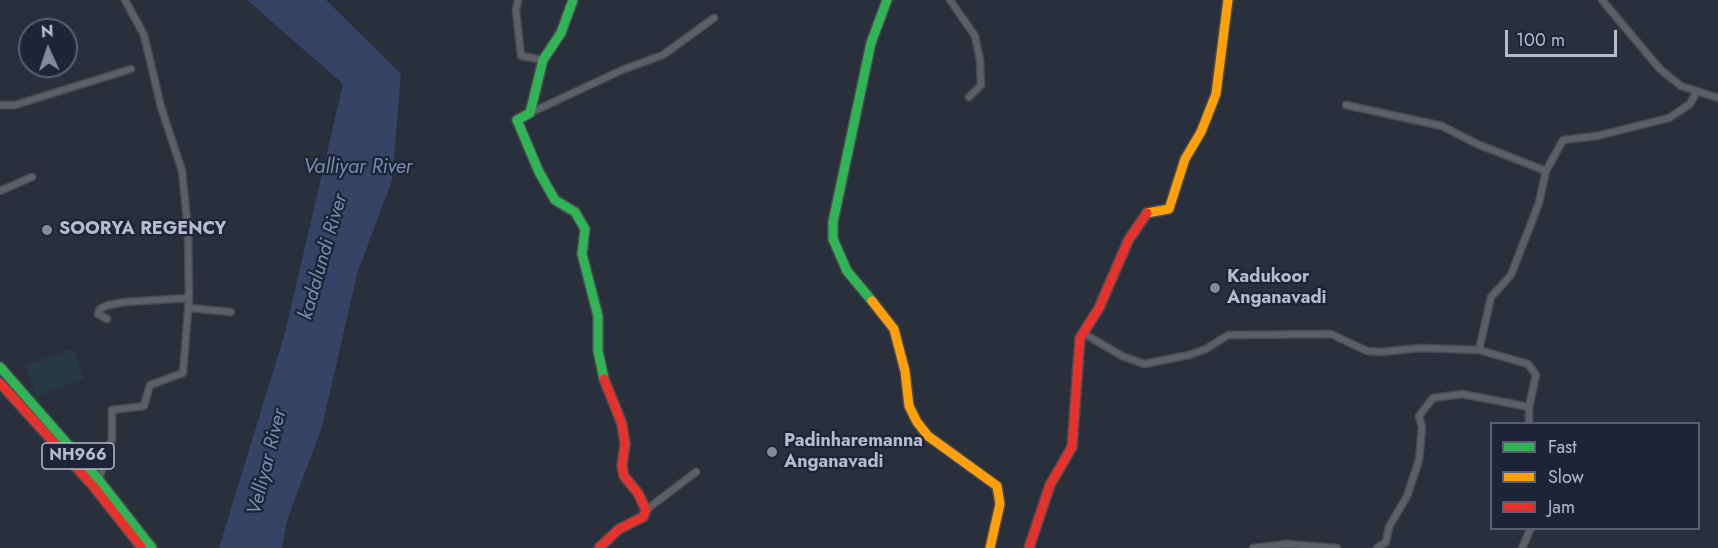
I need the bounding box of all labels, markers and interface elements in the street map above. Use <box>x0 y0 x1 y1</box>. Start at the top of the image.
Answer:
north arrow <box>18 18 78 78</box>
scale bar <box>1508 18 1620 56</box>
text: N <box>40 20 54 43</box>
text: 100 m <box>1516 27 1565 53</box>
water label: Valliyar River <box>304 156 412 180</box>
water label: kadalundi River <box>295 191 353 323</box>
place label: SOORYA REGENCY <box>59 219 226 241</box>
marker: SOORYA REGENCY <box>40 223 54 237</box>
place label: Kadukoor Anganavadi <box>1227 267 1326 310</box>
marker: Kadukoor Anganavadi <box>1208 281 1222 295</box>
water label: Velliyar River <box>243 407 293 517</box>
legend <box>1490 422 1700 530</box>
place label: Padinharemanna Anganavadi <box>784 431 923 474</box>
text: Fast <box>1548 434 1577 460</box>
road number: NH966 <box>42 443 114 469</box>
marker: Padinharemanna Anganavadi <box>765 445 779 459</box>
text: Slow <box>1548 464 1584 490</box>
text: Jam <box>1548 494 1575 520</box>

